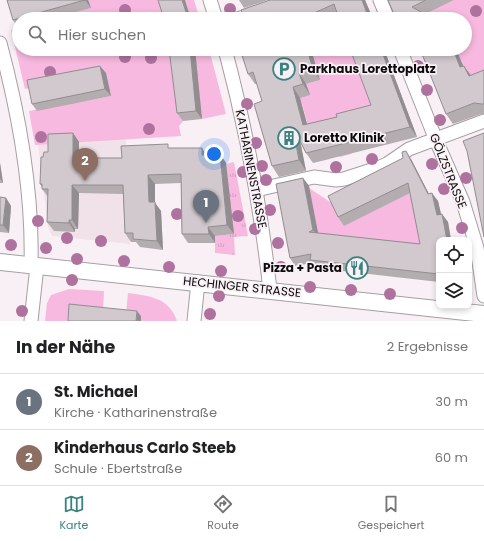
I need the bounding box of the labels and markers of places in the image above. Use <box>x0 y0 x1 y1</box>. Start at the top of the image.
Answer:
parking icon: Parkhaus Lorettoplatz <box>271 56 297 82</box>
place label: Parkhaus Lorettoplatz <box>300 60 436 77</box>
building icon: Loretto Klinik <box>276 125 302 151</box>
place label: Loretto Klinik <box>304 129 385 146</box>
pin: 2 <box>72 148 98 181</box>
pin: 1 <box>193 190 219 223</box>
restaurant icon: Pizza + Pasta <box>344 255 370 281</box>
place label: Pizza + Pasta <box>263 259 342 276</box>

